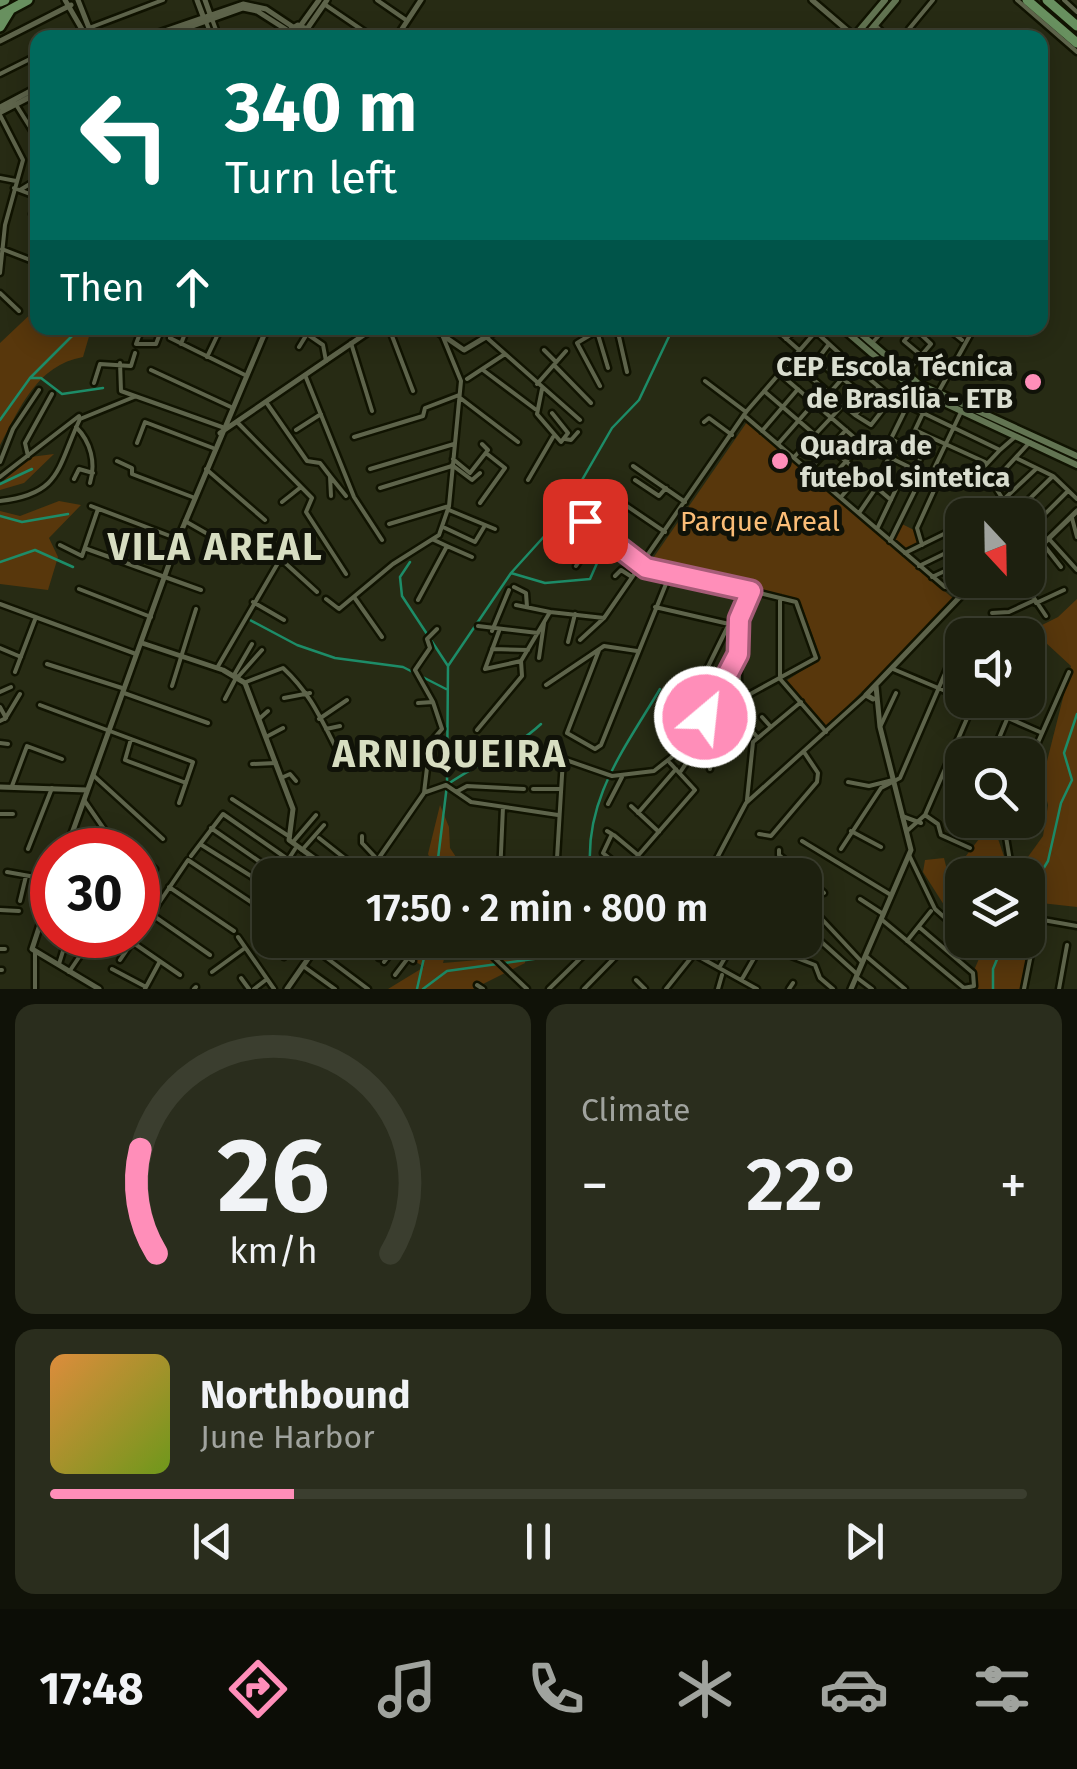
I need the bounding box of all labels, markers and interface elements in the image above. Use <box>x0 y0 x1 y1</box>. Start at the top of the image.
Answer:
text: 340 m <box>225 66 418 150</box>
icon: left <box>60 70 190 200</box>
text: Turn left <box>225 151 397 205</box>
icon: ahead <box>165 260 220 315</box>
text: Then <box>60 265 145 311</box>
place label: CEP Escola Técnica de Brasília - ETB <box>776 350 1013 415</box>
marker: CEP Escola Técnica de Brasília - ETB <box>1022 371 1044 393</box>
place label: Quadra de futebol sintetica <box>800 429 1010 494</box>
marker: Quadra de futebol sintetica <box>769 450 791 472</box>
pin <box>543 479 628 564</box>
icon: arrive <box>558 494 613 549</box>
north arrow <box>945 498 1045 598</box>
map controls <box>945 498 1045 958</box>
park label: Parque Areal <box>680 505 840 538</box>
district label: VILA AREAL <box>107 524 324 570</box>
button: sound <box>945 618 1045 718</box>
position arrow <box>653 665 757 769</box>
district label: ARNIQUEIRA <box>331 731 568 777</box>
button: search <box>945 738 1045 838</box>
speed limit sign: 30 <box>30 828 160 958</box>
button: layers <box>945 858 1045 958</box>
text: 17:50 · 2 min · 800 m <box>366 885 708 931</box>
text: Climate <box>581 1091 690 1129</box>
text: 26 <box>217 1114 329 1239</box>
text: 22° <box>746 1140 862 1230</box>
text: − <box>581 1153 609 1219</box>
text: + <box>1000 1153 1027 1219</box>
text: km/h <box>229 1230 317 1272</box>
text: Northbound <box>200 1372 411 1418</box>
text: June Harbor <box>200 1418 375 1456</box>
icon: previous <box>185 1514 240 1569</box>
icon: pause <box>511 1514 566 1569</box>
icon: next <box>837 1514 892 1569</box>
icon: directions <box>223 1654 293 1724</box>
icon: music <box>372 1654 442 1724</box>
icon: phone <box>521 1654 591 1724</box>
icon: climate <box>670 1654 740 1724</box>
icon: car <box>819 1654 889 1724</box>
icon: filters <box>967 1654 1037 1724</box>
text: 17:48 <box>39 1662 144 1716</box>

